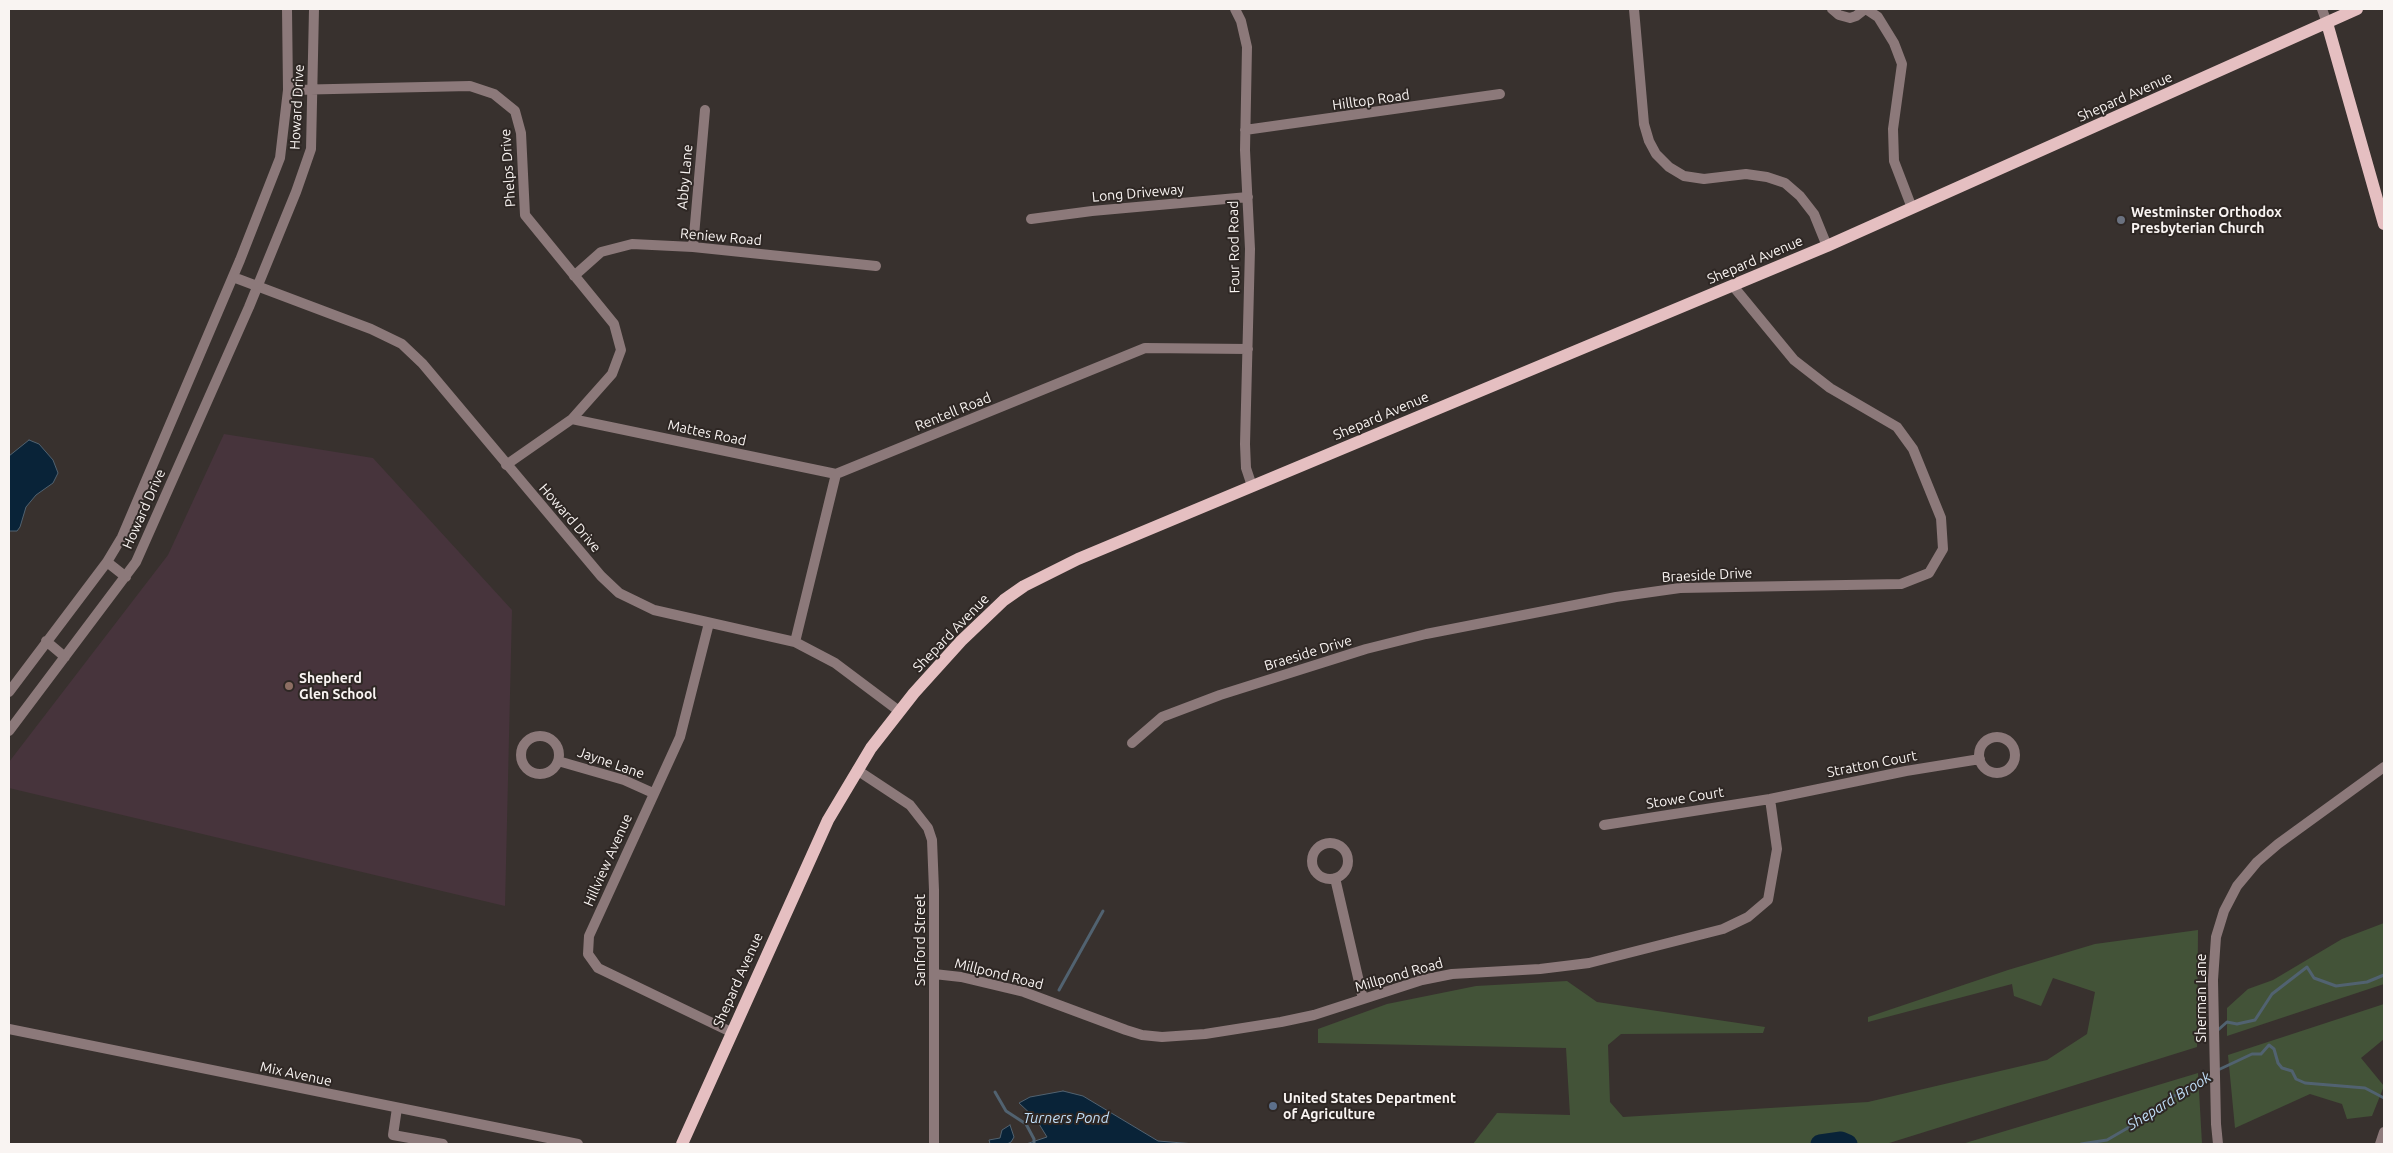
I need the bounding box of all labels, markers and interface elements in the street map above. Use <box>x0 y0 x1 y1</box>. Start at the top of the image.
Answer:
street label: Howard Drive <box>286 64 308 150</box>
street label: Shepard Avenue <box>2075 69 2175 125</box>
street label: Hilltop Road <box>1331 86 1411 114</box>
street label: Phelps Drive <box>497 128 519 208</box>
street label: Abby Lane <box>674 144 696 210</box>
street label: Long Driveway <box>1091 181 1185 205</box>
street label: Four Rod Road <box>1225 201 1243 293</box>
place label: Westminster Orthodox Presbyterian Church <box>2131 204 2282 236</box>
marker: Westminster Orthodox Presbyterian Church <box>2115 214 2127 226</box>
street label: Reniew Road <box>679 225 763 249</box>
street label: Shepard Avenue <box>1705 232 1805 288</box>
street label: Shepard Avenue <box>1331 388 1431 444</box>
street label: Rentell Road <box>913 389 993 435</box>
street label: Mattes Road <box>666 417 748 449</box>
street label: Howard Drive <box>119 466 169 552</box>
street label: Howard Drive <box>536 480 604 556</box>
street label: Braeside Drive <box>1661 564 1753 586</box>
street label: Shepard Avenue <box>909 590 993 676</box>
street label: Braeside Drive <box>1262 632 1354 674</box>
place label: Shepherd Glen School <box>299 670 377 702</box>
marker: Shepherd Glen School <box>283 680 295 692</box>
street label: Jayne Lane <box>575 744 647 782</box>
street label: Stratton Court <box>1826 747 1918 781</box>
street label: Stowe Court <box>1645 784 1725 812</box>
street label: Hillview Avenue <box>580 811 636 909</box>
street label: Sanford Street <box>912 894 928 986</box>
street label: Shepard Avenue <box>710 930 766 1030</box>
street label: Millpond Road <box>1353 954 1445 996</box>
street label: Sherman Lane <box>2193 954 2209 1042</box>
street label: Millpond Road <box>953 955 1045 993</box>
street label: Mix Avenue <box>259 1058 333 1090</box>
water label: Shepard Brook <box>2124 1068 2214 1134</box>
place label: United States Department of Agriculture <box>1283 1090 1456 1122</box>
marker: United States Department of Agriculture <box>1267 1100 1279 1112</box>
water label: Turners Pond <box>1023 1109 1109 1127</box>

